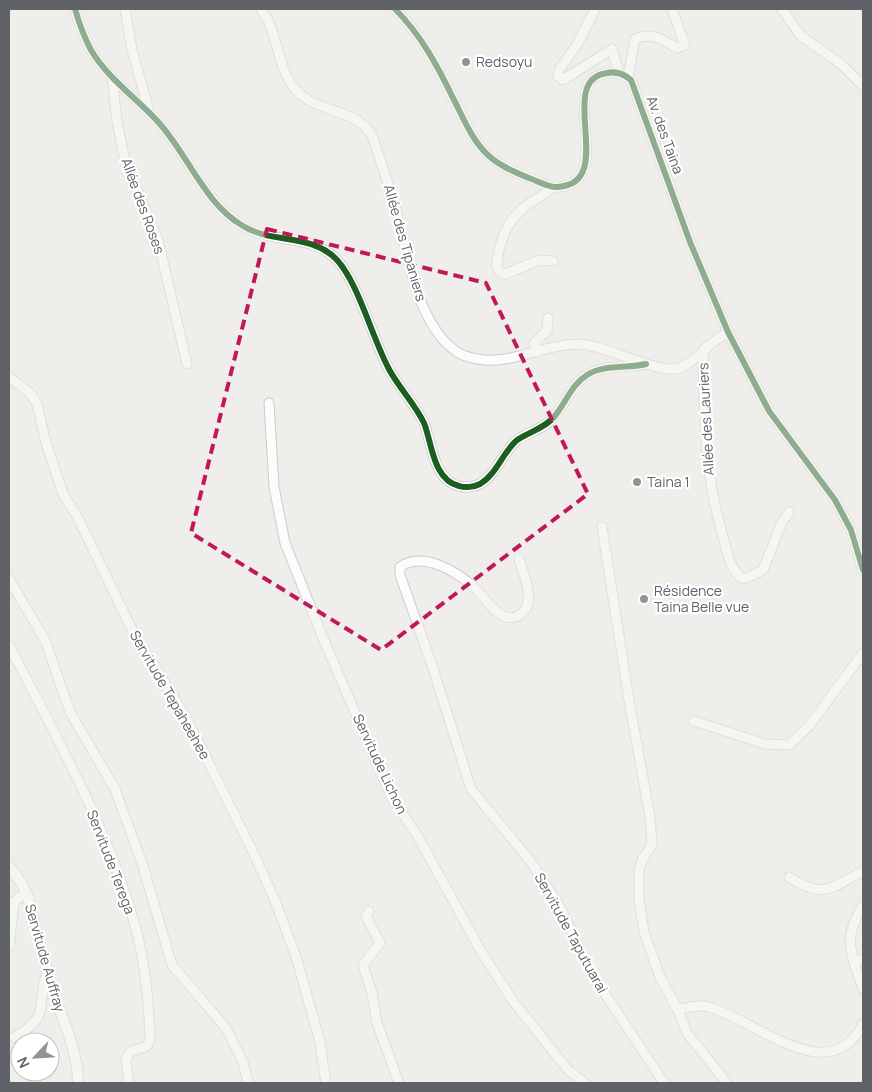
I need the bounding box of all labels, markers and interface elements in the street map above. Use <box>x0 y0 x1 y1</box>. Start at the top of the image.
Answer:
place label: Redsoyu <box>476 52 532 71</box>
marker: Redsoyu <box>460 56 472 68</box>
street label: Av. des Taina <box>643 93 688 177</box>
street label: Allée des Roses <box>117 155 170 257</box>
street label: Allée des Tipaniers <box>380 182 431 304</box>
street label: Allée des Lauriers <box>693 362 718 476</box>
place label: Taina 1 <box>647 472 690 491</box>
marker: Taina 1 <box>631 476 643 488</box>
place label: Résidence Taina Belle vue <box>654 581 749 616</box>
marker: Résidence Taina Belle vue <box>638 593 650 605</box>
street label: Servitude Tepaheehee <box>126 627 215 763</box>
street label: Servitude Lichon <box>349 711 412 817</box>
street label: Servitude Terega <box>83 807 140 917</box>
street label: Servitude Taputuarai <box>530 869 612 996</box>
street label: Servitude Auffray <box>21 902 70 1015</box>
north arrow <box>10 1032 60 1082</box>
text: N <box>12 1054 34 1071</box>

